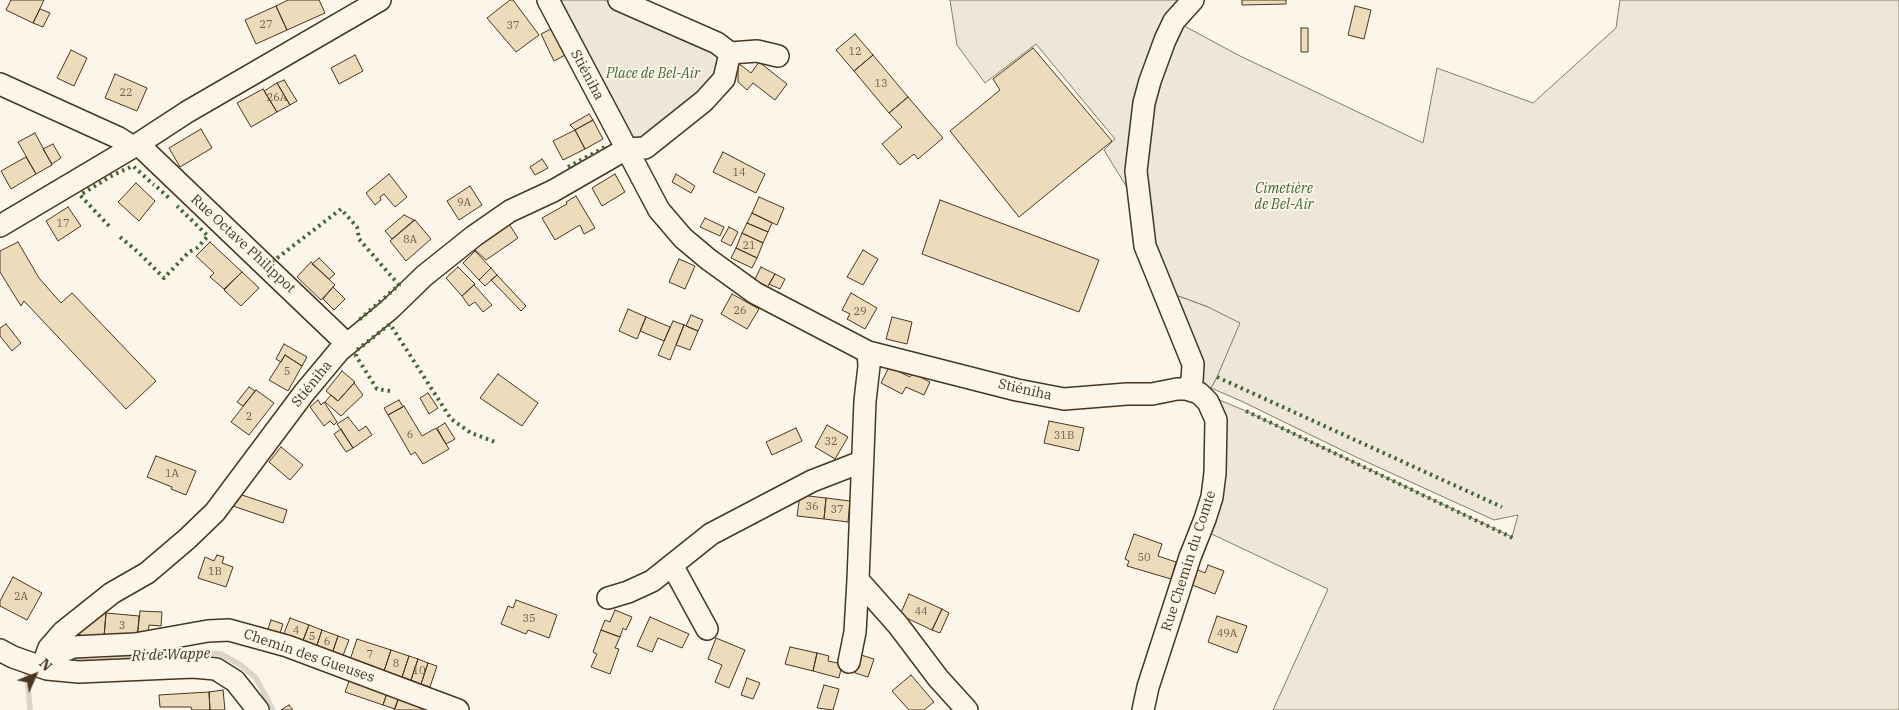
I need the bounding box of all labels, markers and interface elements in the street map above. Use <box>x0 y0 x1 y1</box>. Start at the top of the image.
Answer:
house number: 27 <box>259 18 273 32</box>
house number: 37 <box>506 19 520 33</box>
house number: 12 <box>848 45 862 59</box>
street label: Stiéniha <box>567 47 607 103</box>
park label: Place de Bel-Air <box>606 66 700 82</box>
house number: 13 <box>874 77 888 91</box>
house number: 22 <box>119 86 133 100</box>
house number: 26A <box>267 91 287 105</box>
house number: 14 <box>732 166 746 180</box>
park label: Cimetière de Bel-Air <box>1254 181 1314 213</box>
street label: Rue Octave Philippot <box>187 191 299 297</box>
house number: 9A <box>457 196 471 210</box>
house number: 17 <box>56 217 70 231</box>
house number: 8A <box>403 233 417 247</box>
house number: 21 <box>742 239 756 253</box>
house number: 26 <box>733 304 747 318</box>
house number: 29 <box>853 305 867 319</box>
street label: Stiéniha <box>288 357 336 411</box>
house number: 5 <box>284 365 290 379</box>
street label: Stiéniha <box>996 376 1054 404</box>
house number: 2 <box>246 410 252 424</box>
house number: 6 <box>407 428 413 442</box>
house number: 31B <box>1054 429 1074 443</box>
house number: 32 <box>824 435 838 449</box>
house number: 1A <box>165 467 179 481</box>
street label: Rue Chemin du Comte <box>1158 488 1220 634</box>
house number: 36 <box>805 500 819 514</box>
house number: 37 <box>830 503 844 517</box>
house number: 50 <box>1137 551 1151 565</box>
house number: 1B <box>208 565 222 579</box>
house number: 2A <box>14 590 28 604</box>
house number: 44 <box>914 605 928 619</box>
house number: 35 <box>522 612 536 626</box>
house number: 3 <box>119 619 125 633</box>
house number: 4 <box>293 624 299 638</box>
street label: Chemin des Gueuses <box>241 626 377 686</box>
house number: 49A <box>1217 627 1237 641</box>
house number: 5 <box>309 630 315 644</box>
house number: 6 <box>324 635 330 649</box>
water label: Ri de Wappe <box>131 645 211 665</box>
house number: 7 <box>367 648 373 662</box>
north arrow <box>10 650 60 700</box>
text: N <box>35 654 56 675</box>
house number: 8 <box>393 657 399 671</box>
house number: 10 <box>412 664 426 678</box>

